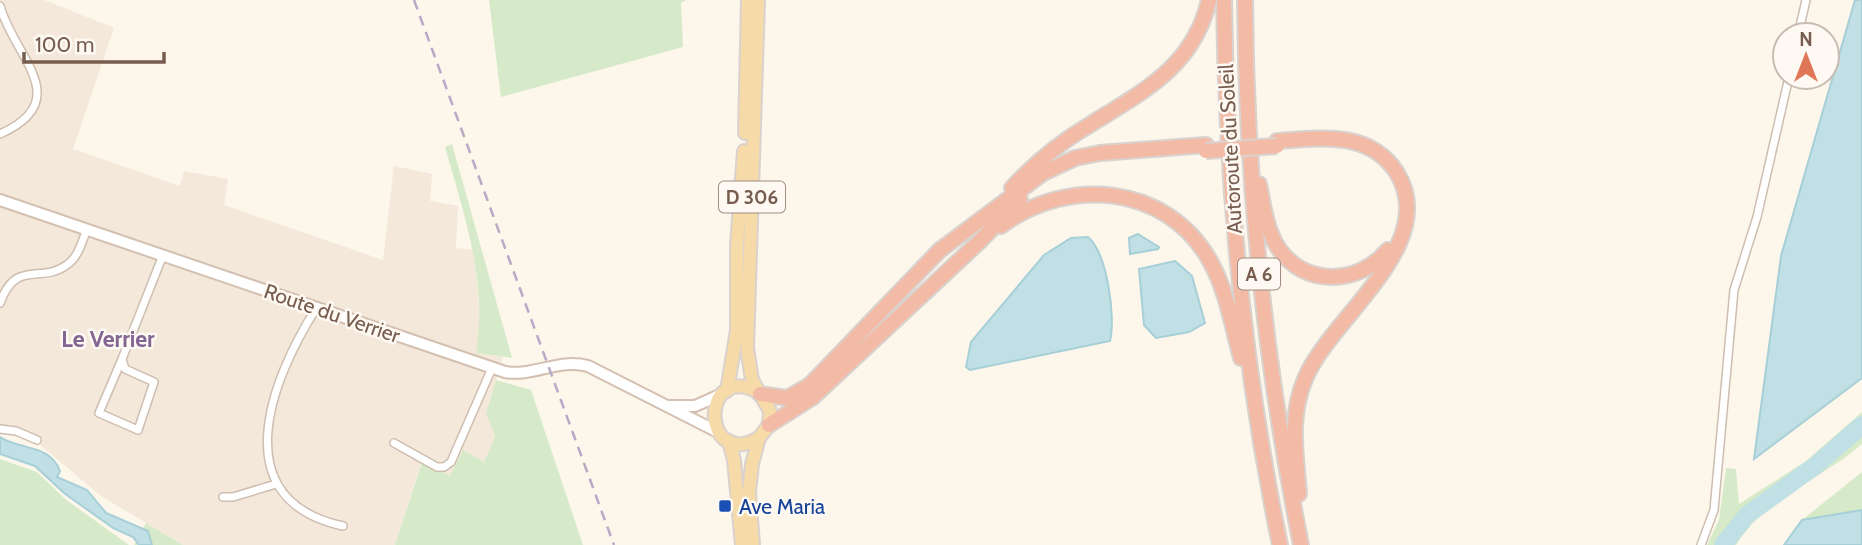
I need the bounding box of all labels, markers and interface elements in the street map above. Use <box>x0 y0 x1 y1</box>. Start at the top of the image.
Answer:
scale bar <box>24 21 164 65</box>
north arrow <box>1771 21 1841 91</box>
text: N <box>1799 28 1813 51</box>
text: 100 m <box>35 32 94 57</box>
street label: Autoroute du Soleil <box>1213 64 1247 234</box>
road number: D 306 <box>719 182 785 212</box>
road number: A 6 <box>1238 258 1280 290</box>
street label: Route du Verrier <box>261 278 404 348</box>
district label: Le Verrier <box>61 325 155 353</box>
place label: Ave Maria <box>739 494 825 519</box>
marker: Ave Maria <box>717 498 733 514</box>

